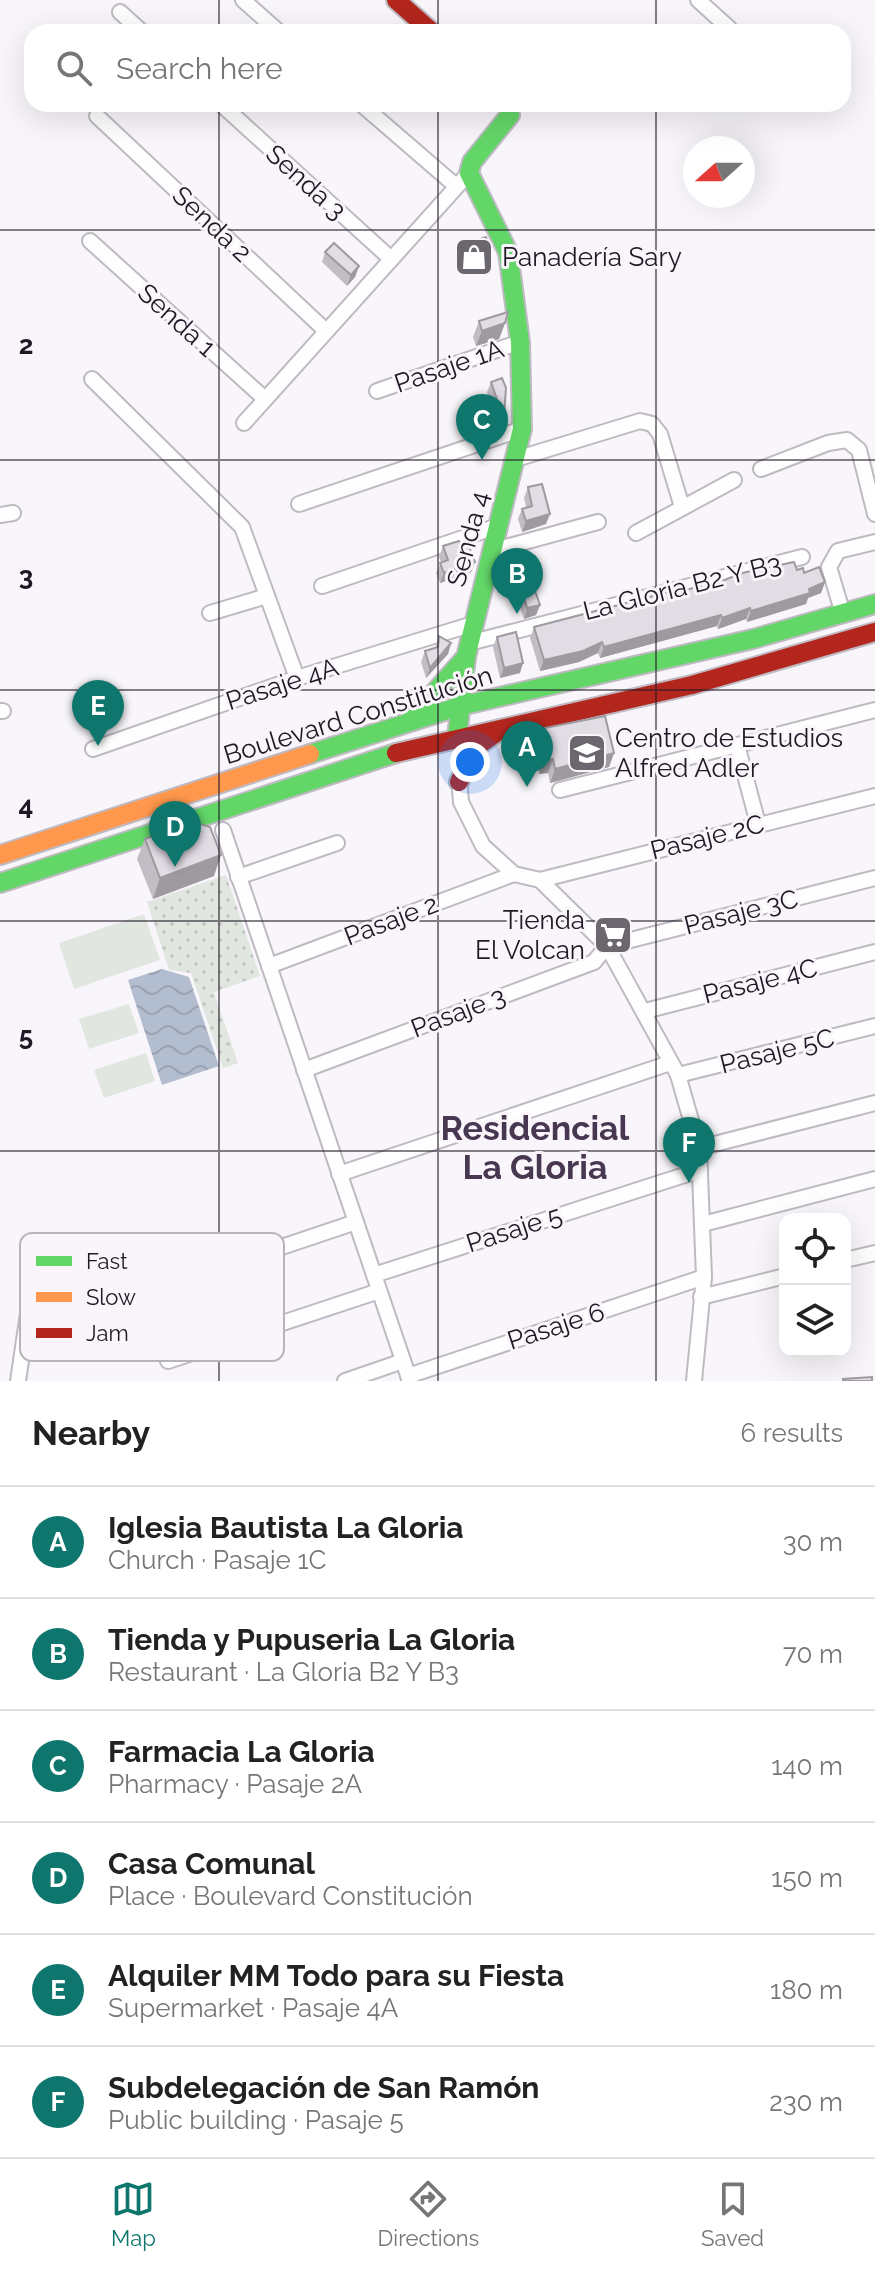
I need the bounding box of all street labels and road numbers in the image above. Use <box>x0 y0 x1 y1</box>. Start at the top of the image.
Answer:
street label: Senda 3 <box>260 138 352 226</box>
street label: Senda 2 <box>166 180 258 268</box>
street label: Senda 1 <box>132 277 222 363</box>
street label: Pasaje 1A <box>391 333 508 399</box>
street label: Senda 4 <box>441 488 495 590</box>
street label: La Gloria B2 Y B3 <box>580 548 784 626</box>
street label: Pasaje 4A <box>222 652 342 716</box>
street label: Boulevard Constitución <box>220 660 496 770</box>
street label: Pasaje 2C <box>647 808 767 866</box>
street label: Pasaje 3C <box>681 883 801 941</box>
street label: Pasaje 2 <box>340 888 442 952</box>
street label: Pasaje 4C <box>700 952 820 1010</box>
street label: Pasaje 3 <box>407 980 509 1044</box>
street label: Pasaje 5C <box>717 1022 837 1080</box>
street label: Pasaje 5 <box>462 1199 566 1259</box>
street label: Pasaje 6 <box>504 1296 608 1356</box>

